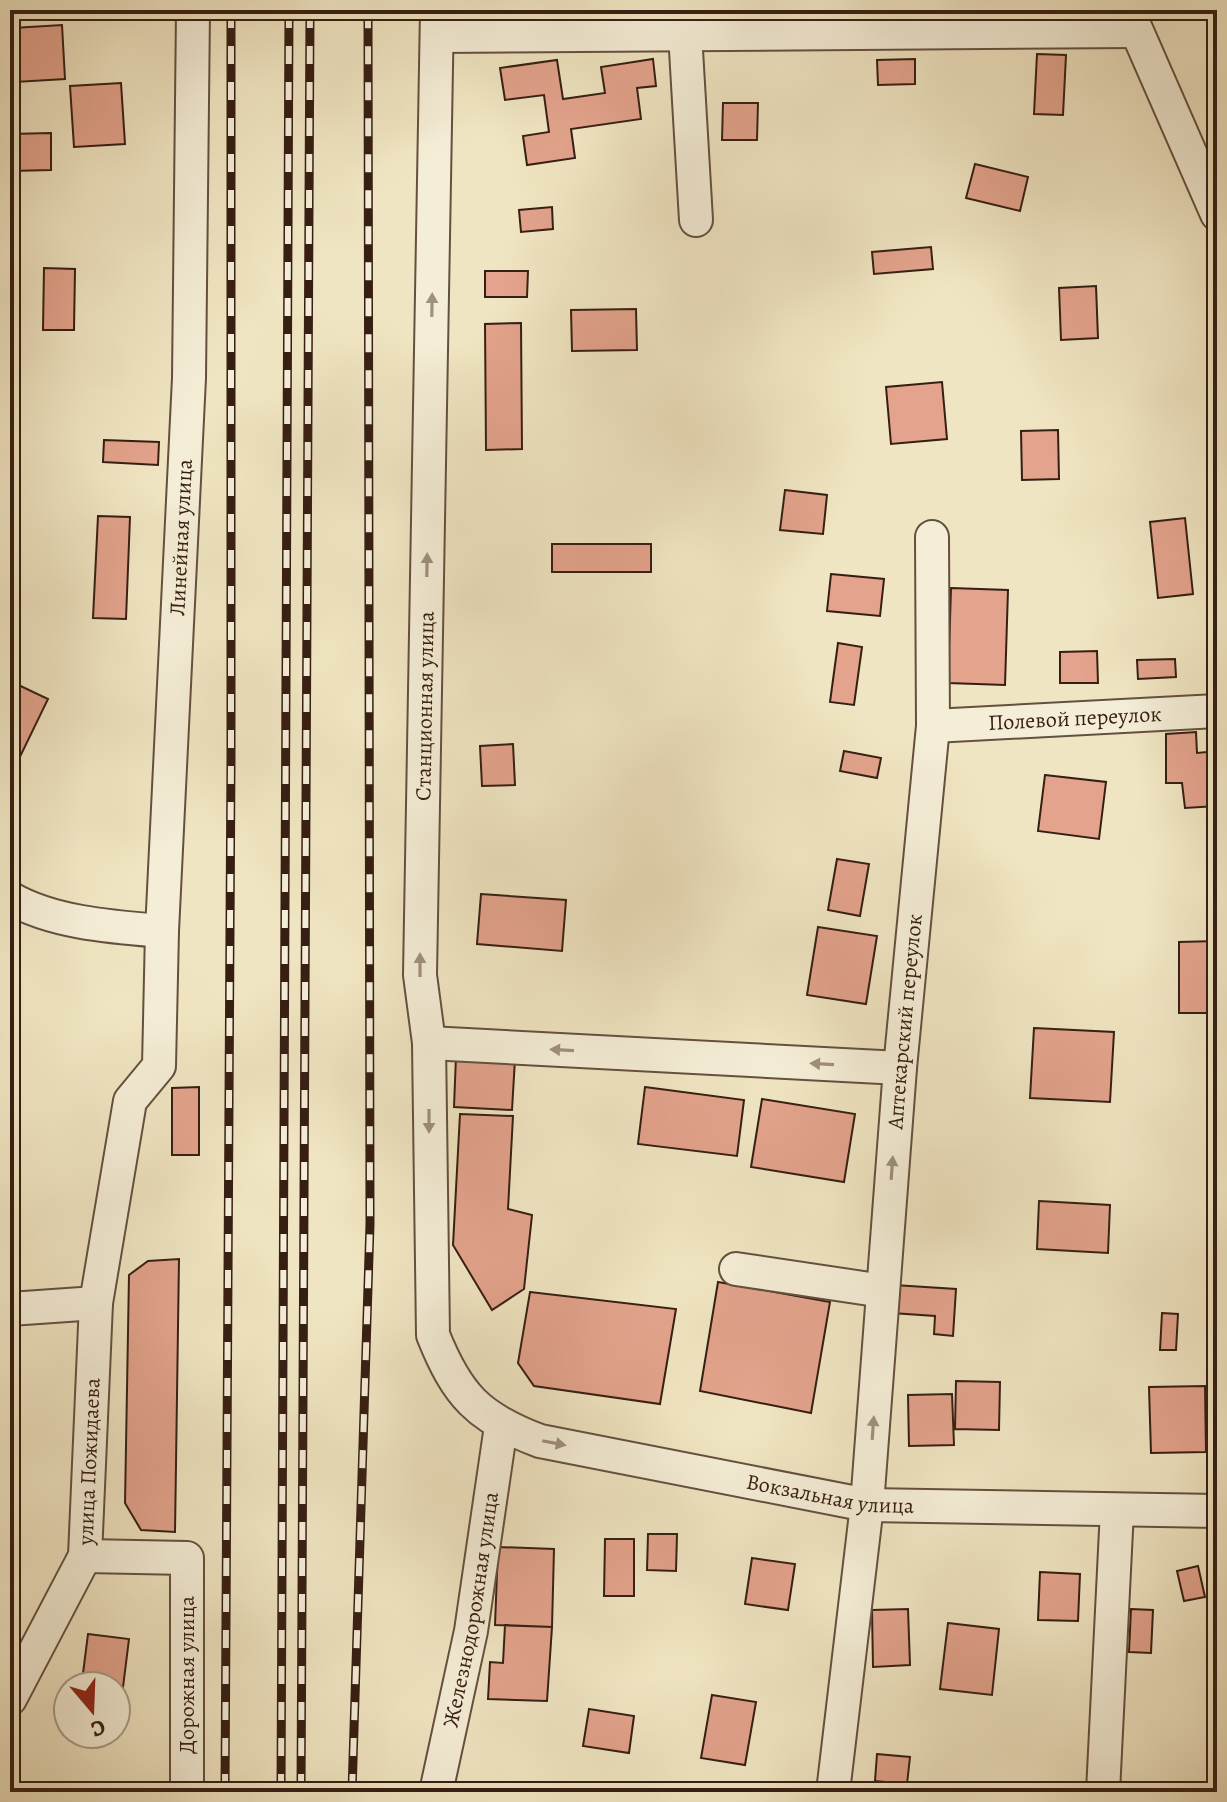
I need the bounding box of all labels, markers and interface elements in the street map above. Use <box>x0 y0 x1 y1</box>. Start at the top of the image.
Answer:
one-way arrow <box>426 292 438 317</box>
street label: Линейная улица <box>162 458 200 617</box>
one-way arrow <box>421 552 433 577</box>
street label: Станционная улица <box>408 610 442 801</box>
street label: Полевой переулок <box>987 699 1162 738</box>
street label: Аптекарский переулок <box>880 912 930 1131</box>
one-way arrow <box>414 952 426 977</box>
one-way arrow <box>549 1043 574 1056</box>
one-way arrow <box>809 1057 834 1070</box>
one-way arrow <box>423 1109 435 1134</box>
one-way arrow <box>886 1155 899 1180</box>
street label: улица Пожидаева <box>70 1376 108 1547</box>
one-way arrow <box>867 1415 880 1440</box>
one-way arrow <box>542 1438 567 1450</box>
street label: Вокзальная улица <box>744 1467 915 1521</box>
street label: Железнодорожная улица <box>435 1489 506 1730</box>
street label: Дорожная улица <box>172 1595 202 1754</box>
north arrow <box>52 1670 132 1750</box>
text: С <box>87 1712 109 1744</box>

